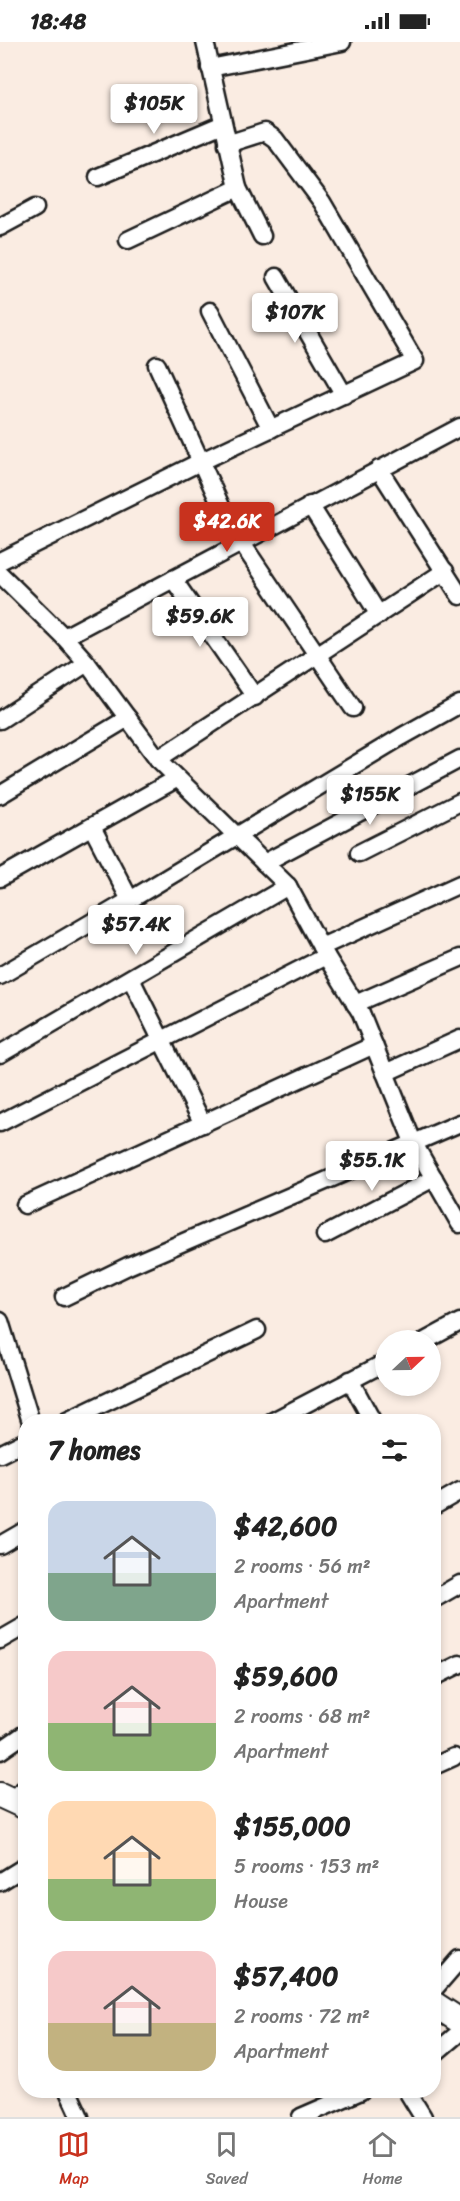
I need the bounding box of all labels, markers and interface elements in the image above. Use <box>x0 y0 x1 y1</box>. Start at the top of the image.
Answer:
text: 18:48 <box>30 2 86 41</box>
pin: $105K <box>112 84 196 135</box>
text: $105K <box>124 86 184 121</box>
pin: $107K <box>253 293 337 344</box>
text: $107K <box>266 295 324 330</box>
pin: $42.6K <box>178 502 276 553</box>
text: $42.6K <box>193 504 261 539</box>
pin: $59.6K <box>151 597 249 648</box>
text: $59.6K <box>166 599 234 634</box>
pin: $155K <box>328 775 412 826</box>
text: $155K <box>341 777 399 812</box>
pin: $57.4K <box>87 905 185 956</box>
text: $57.4K <box>102 907 170 942</box>
pin: $55.1K <box>323 1141 421 1192</box>
text: $55.1K <box>340 1143 404 1178</box>
north arrow <box>375 1330 441 1396</box>
map controls <box>375 1330 441 1396</box>
text: 7 homes <box>48 1427 140 1473</box>
icon: filters <box>378 1434 411 1467</box>
text: $42,600 <box>234 1503 337 1549</box>
icon: home <box>96 1525 168 1597</box>
text: 2 rooms · 56 m² <box>234 1549 371 1584</box>
text: Apartment <box>234 1584 328 1619</box>
text: $59,600 <box>234 1653 338 1699</box>
icon: home <box>96 1675 168 1747</box>
text: 2 rooms · 68 m² <box>234 1699 370 1734</box>
text: Apartment <box>234 1734 328 1769</box>
text: $155,000 <box>234 1803 351 1849</box>
icon: home <box>96 1825 168 1897</box>
text: 5 rooms · 153 m² <box>234 1849 379 1884</box>
text: House <box>234 1884 288 1919</box>
text: $57,400 <box>234 1953 338 1999</box>
icon: home <box>96 1975 168 2047</box>
text: 2 rooms · 72 m² <box>234 1999 370 2034</box>
text: Apartment <box>234 2034 328 2069</box>
tab: Map <box>57 2128 90 2193</box>
tab: Saved <box>205 2128 248 2193</box>
tab: Home <box>363 2128 403 2193</box>

